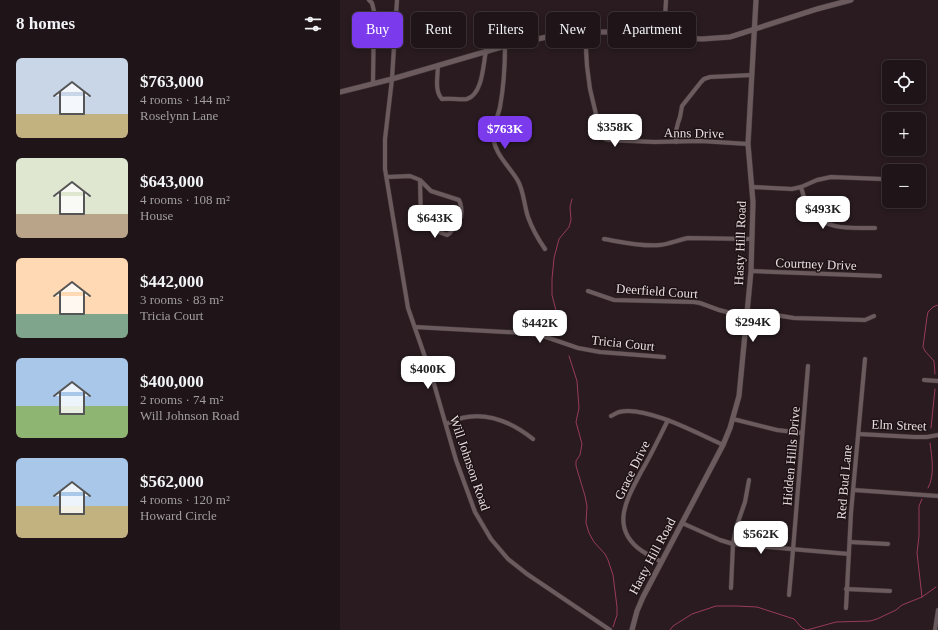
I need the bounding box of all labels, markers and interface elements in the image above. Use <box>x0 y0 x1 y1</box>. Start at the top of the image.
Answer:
chip: Buy <box>352 12 403 48</box>
chip: Rent <box>411 12 466 48</box>
chip: Filters <box>474 12 538 48</box>
chip: New <box>546 12 600 48</box>
chip: Apartment <box>608 12 696 48</box>
icon: filters <box>302 13 324 35</box>
text: 8 homes <box>16 14 75 33</box>
map controls <box>882 60 926 208</box>
button: locate <box>882 60 926 104</box>
text: $763,000 <box>140 72 204 91</box>
icon: home <box>48 74 96 122</box>
text: 4 rooms · 144 m² <box>140 92 230 107</box>
text: Roselynn Lane <box>140 108 218 123</box>
button: + <box>882 112 926 156</box>
pin: $358K <box>587 114 643 148</box>
pin: $763K <box>477 116 533 150</box>
text: $358K <box>597 119 633 134</box>
text: $763K <box>487 121 523 136</box>
street label: Anns Drive <box>664 125 725 141</box>
button: − <box>882 164 926 208</box>
text: $643,000 <box>140 172 204 191</box>
icon: home <box>48 174 96 222</box>
text: 4 rooms · 108 m² <box>140 192 230 207</box>
pin: $493K <box>795 196 851 230</box>
street label: Hasty Hill Road <box>731 200 749 285</box>
text: $493K <box>805 201 841 216</box>
pin: $643K <box>407 205 463 239</box>
text: House <box>140 208 173 223</box>
text: $643K <box>417 210 453 225</box>
street label: Courtney Drive <box>775 255 857 273</box>
text: $442,000 <box>140 272 204 291</box>
icon: home <box>48 274 96 322</box>
street label: Deerfield Court <box>616 281 699 301</box>
text: 3 rooms · 83 m² <box>140 292 223 307</box>
text: Tricia Court <box>140 308 203 323</box>
pin: $294K <box>725 309 781 343</box>
pin: $442K <box>512 310 568 344</box>
text: $294K <box>735 314 771 329</box>
text: $442K <box>522 315 558 330</box>
street label: Tricia Court <box>591 332 656 354</box>
pin: $400K <box>400 356 456 390</box>
text: $400K <box>410 361 446 376</box>
text: $400,000 <box>140 372 204 391</box>
icon: home <box>48 374 96 422</box>
text: 2 rooms · 74 m² <box>140 392 223 407</box>
street label: Hidden Hills Drive <box>779 405 803 506</box>
text: Will Johnson Road <box>140 408 239 423</box>
street label: Will Johnson Road <box>447 414 493 513</box>
street label: Elm Street <box>871 417 927 433</box>
street label: Grace Drive <box>611 438 653 502</box>
street label: Red Bud Lane <box>833 444 855 520</box>
text: $562,000 <box>140 472 204 491</box>
icon: home <box>48 474 96 522</box>
text: 4 rooms · 120 m² <box>140 492 230 507</box>
text: Howard Circle <box>140 508 217 523</box>
street label: Hasty Hill Road <box>626 515 679 597</box>
pin: $562K <box>733 521 789 555</box>
text: $562K <box>743 526 779 541</box>

